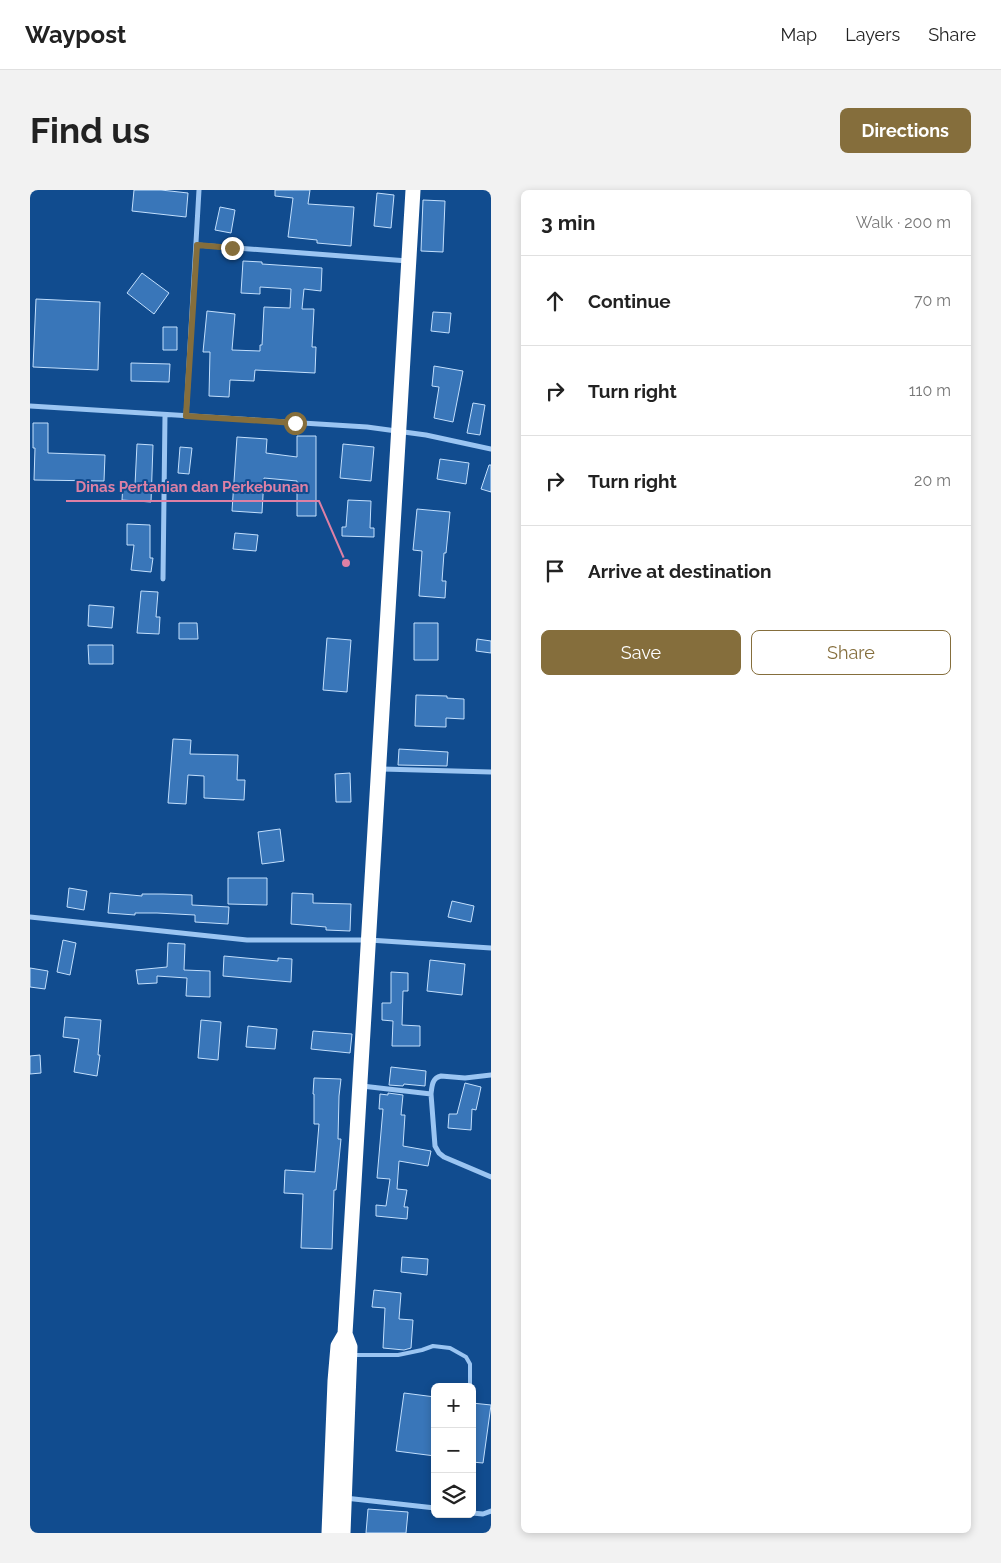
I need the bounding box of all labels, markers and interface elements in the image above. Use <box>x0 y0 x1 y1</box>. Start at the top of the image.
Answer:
text: Waypost <box>25 20 126 49</box>
text: Map <box>781 24 817 45</box>
text: Layers <box>845 24 900 45</box>
text: Share <box>928 24 976 45</box>
button: Directions <box>840 108 971 153</box>
text: Find us <box>30 110 150 151</box>
text: 3 min <box>541 210 595 235</box>
text: Walk · 200 m <box>856 213 951 232</box>
route end <box>221 237 244 260</box>
icon: ahead <box>541 287 569 315</box>
text: Continue <box>588 290 671 312</box>
text: 70 m <box>914 291 951 310</box>
icon: right <box>541 377 569 405</box>
text: Turn right <box>588 380 677 402</box>
text: 110 m <box>909 381 951 400</box>
route start <box>284 412 307 435</box>
icon: right <box>541 467 569 495</box>
text: Turn right <box>588 470 677 492</box>
callout: Dinas Pertanian dan Perkebunan <box>66 471 319 501</box>
text: 20 m <box>914 471 951 490</box>
text: Dinas Pertanian dan Perkebunan <box>75 478 309 496</box>
icon: arrive <box>541 557 569 585</box>
text: Arrive at destination <box>588 560 772 582</box>
button: Save <box>541 630 741 675</box>
button: Share <box>751 630 951 675</box>
map controls <box>431 1383 476 1518</box>
button: + <box>431 1383 476 1428</box>
button: − <box>431 1428 476 1473</box>
button: layers <box>431 1473 476 1518</box>

